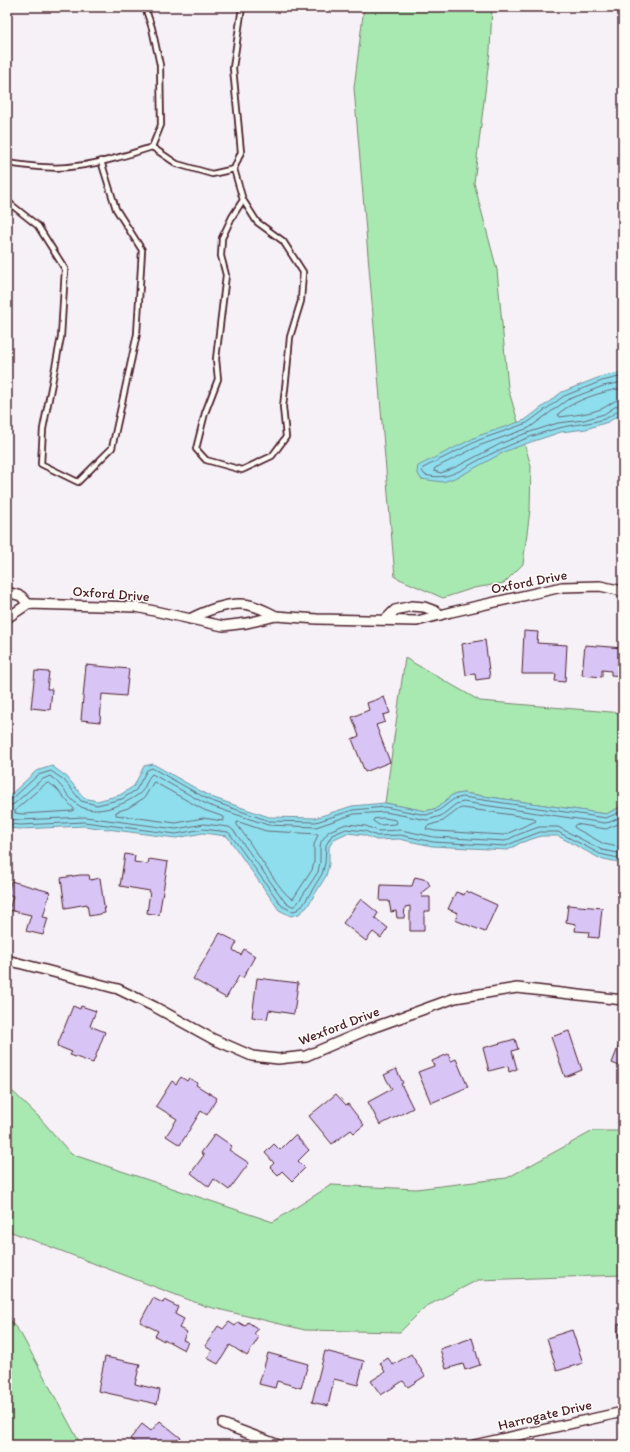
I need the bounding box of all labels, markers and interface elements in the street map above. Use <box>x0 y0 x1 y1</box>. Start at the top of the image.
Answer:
street label: Oxford Drive <box>489 566 569 598</box>
street label: Oxford Drive <box>72 583 150 605</box>
street label: Wexford Drive <box>296 1003 382 1049</box>
street label: Harrogate Drive <box>496 1396 594 1434</box>

